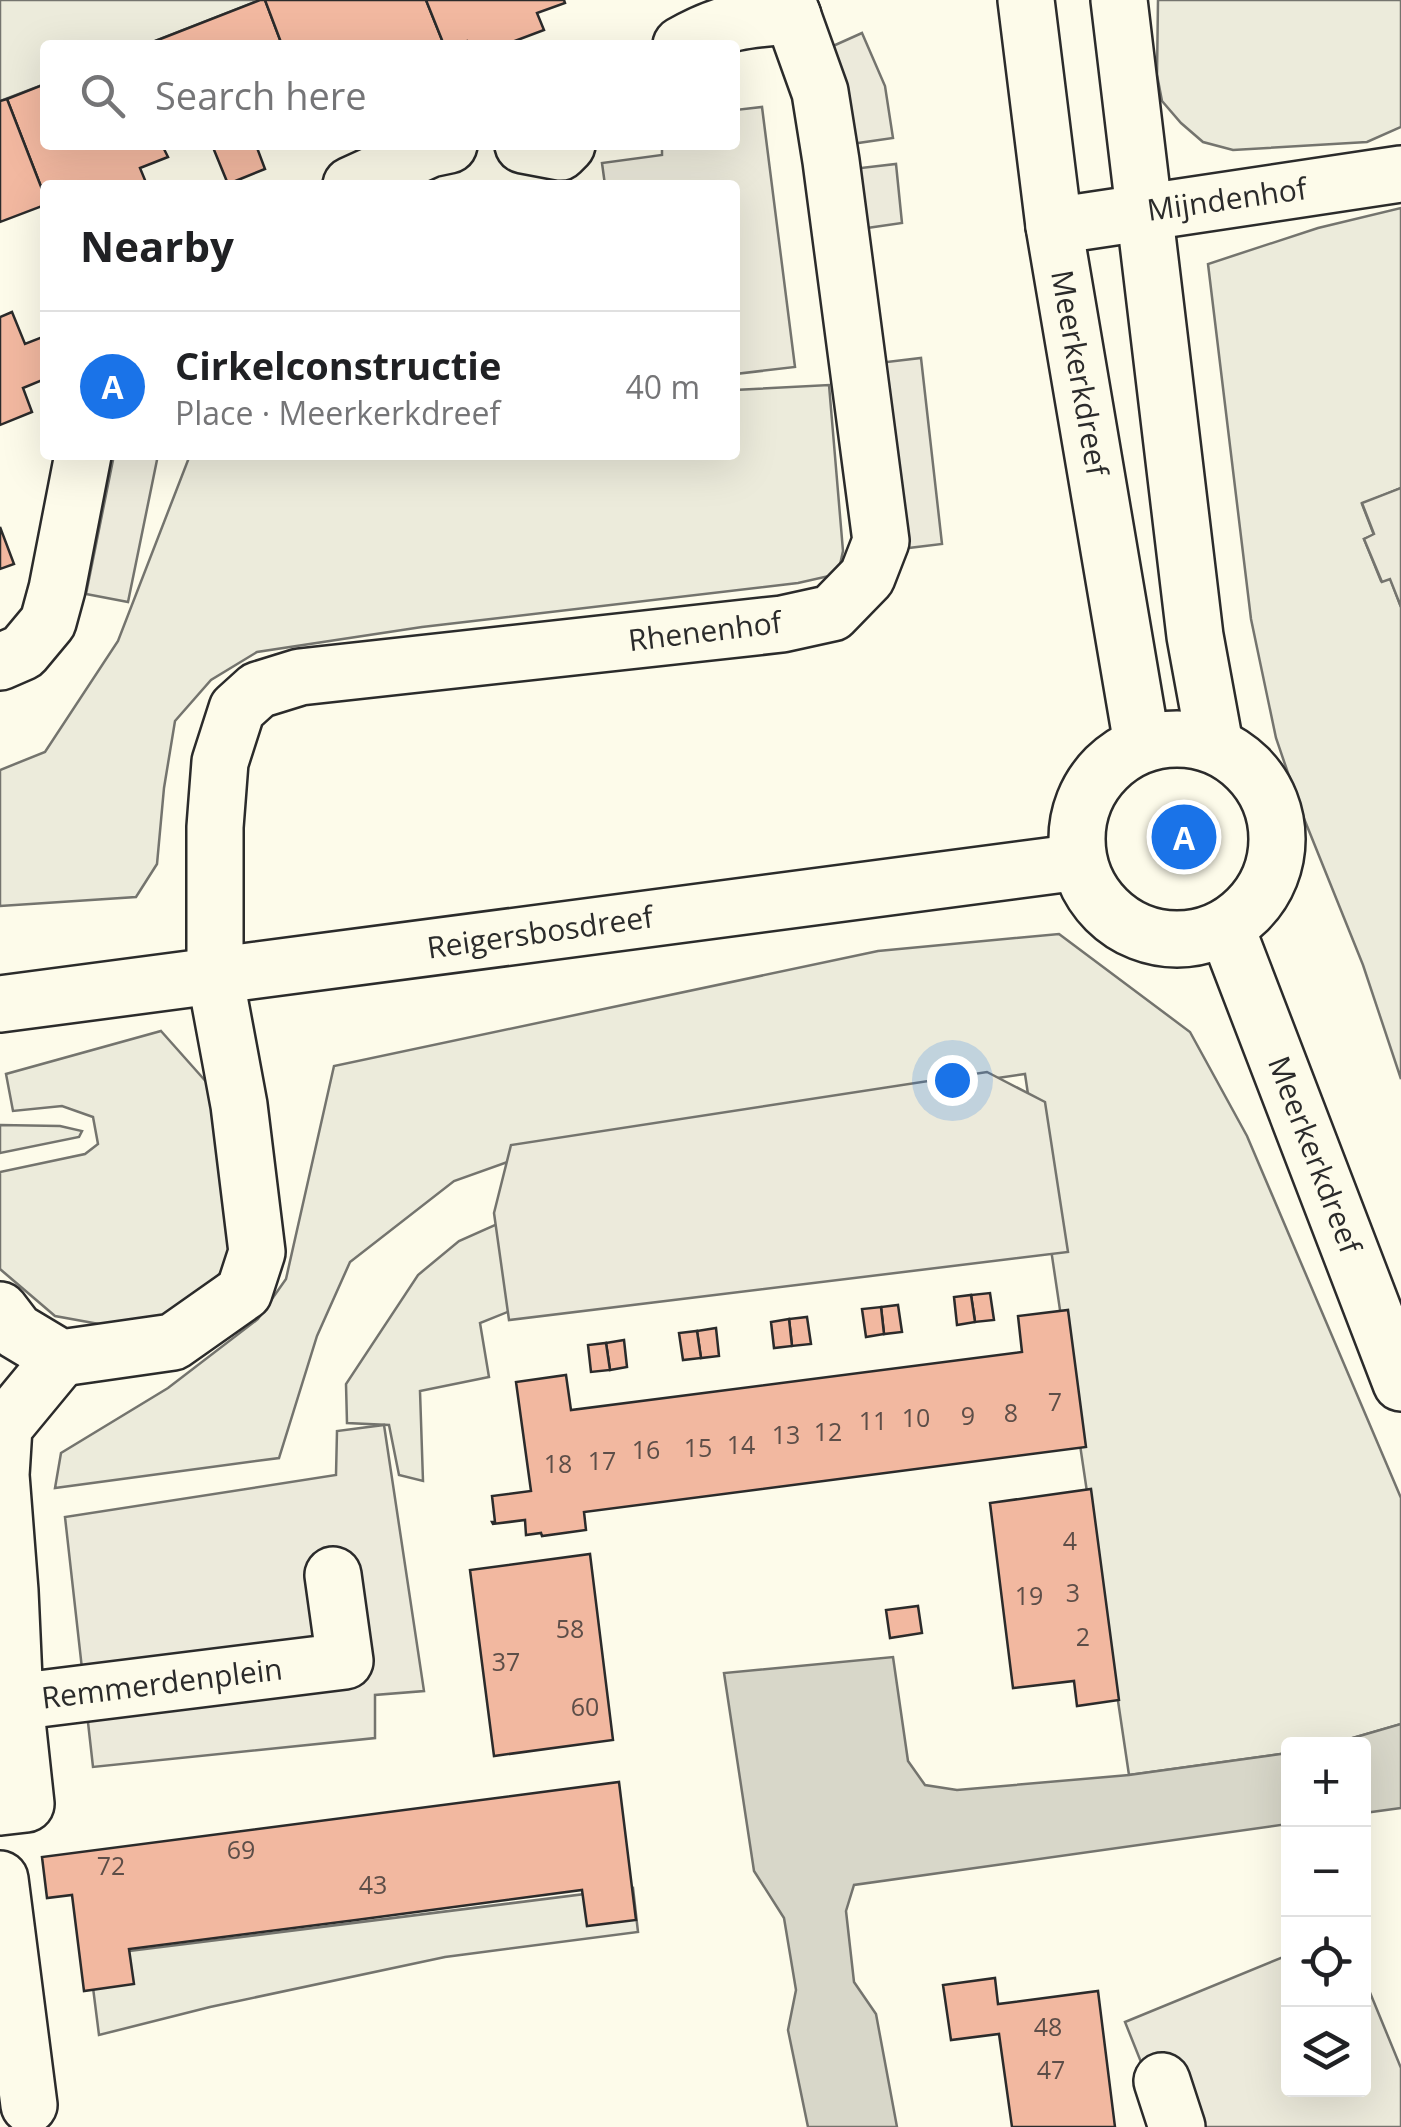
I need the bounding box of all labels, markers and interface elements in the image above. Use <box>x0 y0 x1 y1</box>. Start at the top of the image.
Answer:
search box <box>40 40 740 150</box>
icon: search <box>75 68 130 123</box>
text: Search here <box>155 69 367 121</box>
street label: Mijndenhof <box>1144 167 1311 230</box>
text: Nearby <box>80 217 234 274</box>
street label: Meerkerkdreef <box>1042 267 1119 481</box>
text: Cirkelconstructie <box>175 339 501 391</box>
text: A <box>101 365 124 408</box>
text: 40 m <box>625 365 700 408</box>
text: Place · Meerkerkdreef <box>175 391 500 434</box>
street label: Rhenenhof <box>626 601 786 660</box>
pin: A <box>1152 800 1216 874</box>
street label: Reigersbosdreef <box>424 895 657 968</box>
street label: Meerkerkdreef <box>1259 1050 1372 1261</box>
your location <box>927 1055 978 1106</box>
house number: 7 <box>1048 1384 1062 1418</box>
house number: 8 <box>1004 1395 1018 1429</box>
house number: 9 <box>961 1398 975 1432</box>
house number: 10 <box>902 1400 930 1434</box>
house number: 11 <box>859 1403 887 1437</box>
house number: 12 <box>814 1414 842 1448</box>
house number: 13 <box>772 1417 800 1451</box>
house number: 14 <box>727 1427 755 1461</box>
house number: 15 <box>684 1430 712 1464</box>
house number: 16 <box>632 1432 660 1466</box>
house number: 17 <box>588 1443 616 1477</box>
house number: 18 <box>544 1446 572 1480</box>
house number: 4 <box>1063 1523 1077 1557</box>
house number: 3 <box>1066 1575 1080 1609</box>
house number: 19 <box>1015 1578 1043 1612</box>
house number: 58 <box>556 1611 584 1645</box>
house number: 2 <box>1076 1619 1090 1653</box>
house number: 37 <box>492 1644 520 1678</box>
street label: Remmerdenplein <box>39 1647 285 1718</box>
house number: 60 <box>571 1689 599 1723</box>
map controls <box>1281 1737 1371 2097</box>
button: + <box>1281 1737 1371 1827</box>
button: − <box>1281 1827 1371 1917</box>
house number: 69 <box>227 1832 255 1866</box>
house number: 72 <box>97 1848 125 1882</box>
house number: 43 <box>359 1867 387 1901</box>
button: locate <box>1281 1917 1371 2007</box>
button: layers <box>1281 2007 1371 2097</box>
house number: 48 <box>1034 2009 1062 2043</box>
house number: 47 <box>1037 2052 1065 2086</box>

